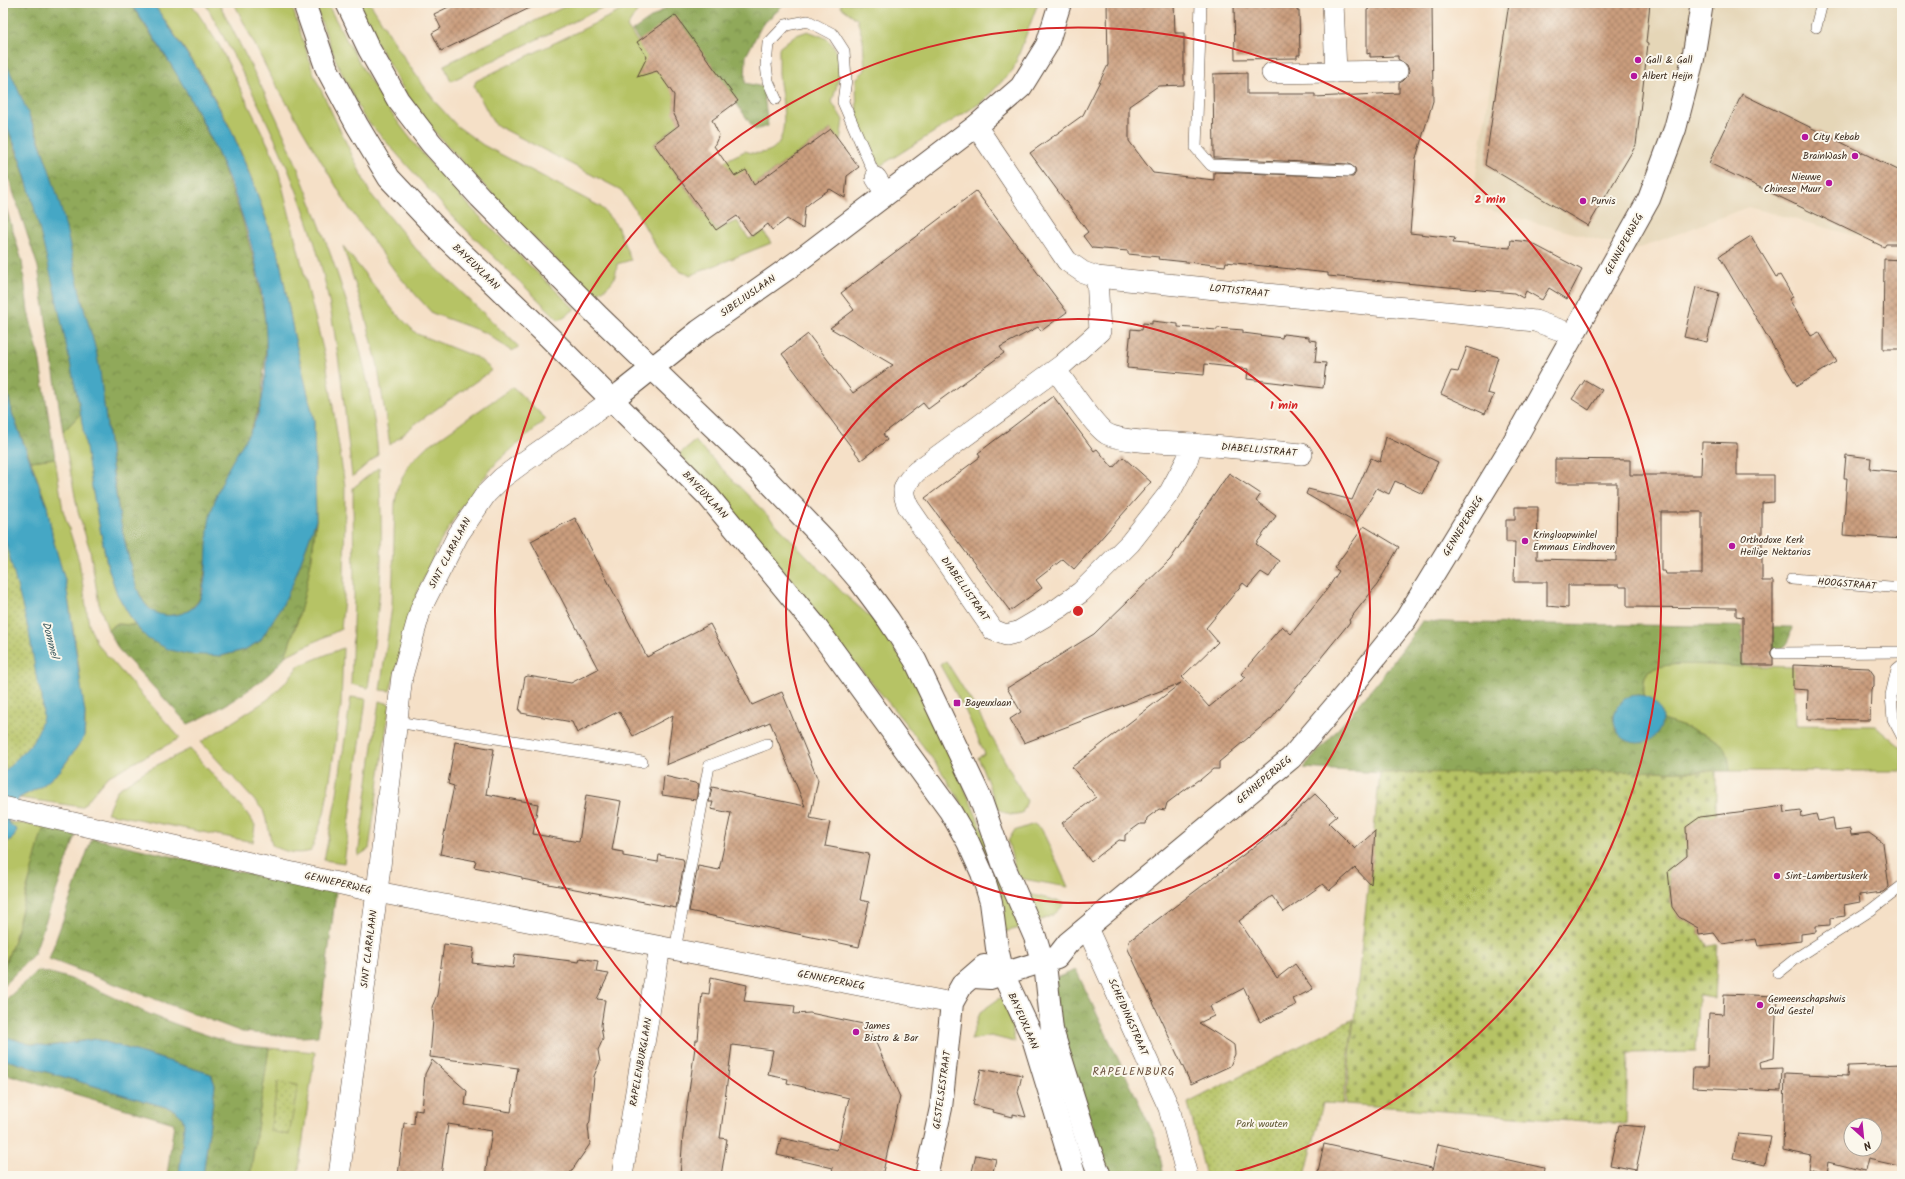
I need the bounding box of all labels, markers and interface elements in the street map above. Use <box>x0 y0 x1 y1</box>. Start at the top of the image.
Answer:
place label: Gall & Gall <box>1646 52 1693 68</box>
marker: Gall & Gall <box>1633 55 1643 65</box>
place label: Albert Heijn <box>1642 68 1693 84</box>
marker: Albert Heijn <box>1629 71 1639 81</box>
place label: City Kebab <box>1813 129 1860 145</box>
marker: City Kebab <box>1800 132 1810 142</box>
place label: BrainWash <box>1803 148 1847 164</box>
marker: BrainWash <box>1850 151 1860 161</box>
place label: Nieuwe Chinese Muur <box>1764 169 1822 197</box>
marker: Nieuwe Chinese Muur <box>1824 178 1834 188</box>
text: 2 min <box>1474 190 1506 209</box>
place label: Purvis <box>1591 193 1616 209</box>
marker: Purvis <box>1578 196 1588 206</box>
street label: GENNEPERWEG <box>1600 210 1648 278</box>
street label: BAYEUXLAAN <box>449 240 504 294</box>
street label: SIBELIUSLAAN <box>717 271 779 321</box>
street label: LOTTISTRAAT <box>1209 280 1271 302</box>
text: 1 min <box>1270 396 1298 415</box>
street label: DIABELLISTRAAT <box>1221 439 1299 461</box>
street label: BAYEUXLAAN <box>678 467 732 523</box>
street label: GENNEPERWEG <box>1439 493 1487 559</box>
street label: SINT CLARALAAN <box>425 514 476 591</box>
place label: Kringloopwinkel Emmaus Eindhoven <box>1533 527 1615 555</box>
place label: Orthodoxe Kerk Heilige Nektarios <box>1740 532 1811 560</box>
marker: Kringloopwinkel Emmaus Eindhoven <box>1520 536 1530 546</box>
marker: Orthodoxe Kerk Heilige Nektarios <box>1727 541 1737 551</box>
street label: DIABELLISTRAAT <box>937 553 994 626</box>
street label: HOOGSTRAAT <box>1817 573 1879 595</box>
centre of rings <box>1071 604 1085 618</box>
water label: Dommel <box>37 620 64 662</box>
place label: Bayeuxlaan <box>965 695 1012 711</box>
marker: Bayeuxlaan <box>952 698 962 708</box>
street label: GENNEPERWEG <box>1233 752 1295 808</box>
street label: GENNEPERWEG <box>303 868 373 898</box>
place label: Sint-Lambertuskerk <box>1785 868 1868 884</box>
marker: Sint-Lambertuskerk <box>1772 871 1782 881</box>
street label: SINT CLARALAAN <box>356 909 382 989</box>
street label: GENNEPERWEG <box>796 966 866 994</box>
street label: SCHEIDINGSTRAAT <box>1104 976 1153 1060</box>
street label: BAYEUXLAAN <box>1003 990 1043 1052</box>
place label: Gemeenschapshuis Oud Gestel <box>1768 991 1846 1019</box>
marker: Gemeenschapshuis Oud Gestel <box>1755 1000 1765 1010</box>
street label: RAPELENBURGLAAN <box>625 1016 657 1108</box>
place label: James Bistro & Bar <box>864 1018 919 1046</box>
marker: James Bistro & Bar <box>851 1027 861 1037</box>
street label: GESTELSESTRAAT <box>929 1048 956 1130</box>
district label: RAPELENBURG <box>1092 1063 1176 1081</box>
park label: Park wouten <box>1236 1116 1288 1132</box>
north arrow <box>1843 1117 1883 1157</box>
text: N <box>1860 1135 1874 1155</box>

